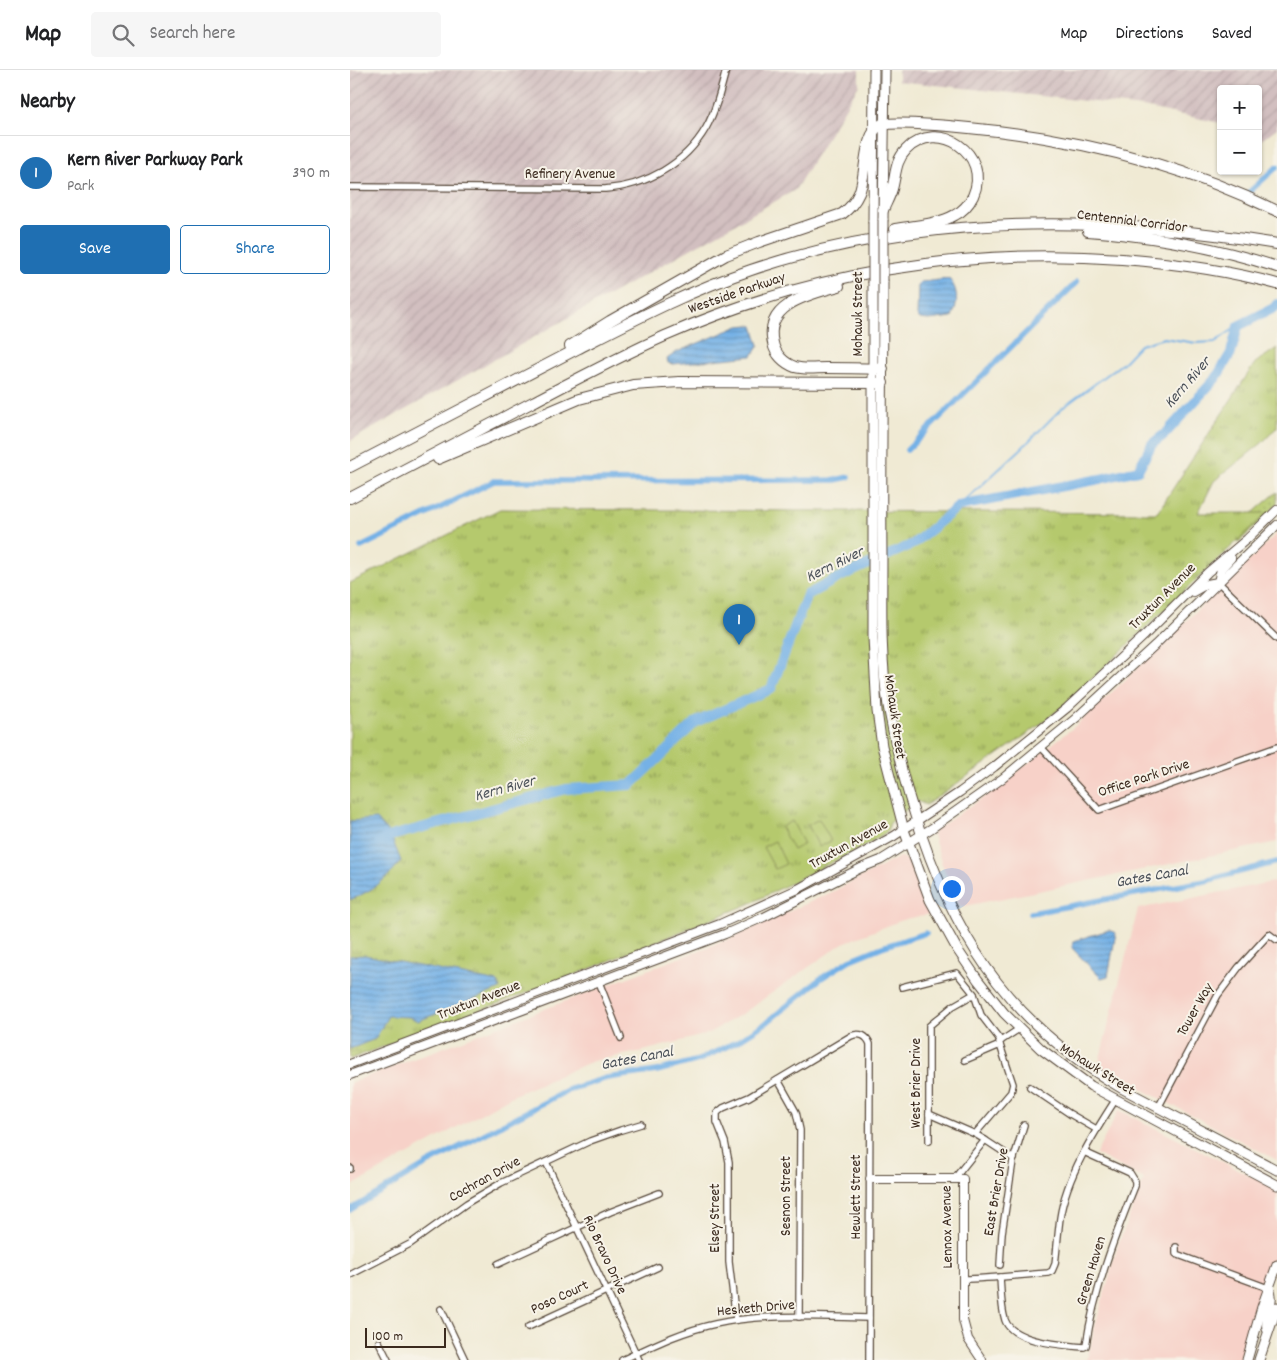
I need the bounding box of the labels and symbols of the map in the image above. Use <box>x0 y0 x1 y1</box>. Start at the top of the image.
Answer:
street label: Refinery Avenue <box>525 164 616 186</box>
street label: Centennial Corridor <box>1076 204 1189 240</box>
street label: Westside Parkway <box>685 267 789 321</box>
street label: Mohawk Street <box>848 271 870 357</box>
water label: Kern River <box>1159 351 1218 414</box>
water label: Kern River <box>802 540 870 589</box>
street label: Truxtun Avenue <box>1124 558 1202 636</box>
pin: 1 <box>723 604 755 645</box>
street label: Mohawk Street <box>877 673 911 761</box>
street label: Office Park Drive <box>1095 754 1193 804</box>
water label: Kern River <box>472 769 540 808</box>
street label: Truxtun Avenue <box>806 814 893 876</box>
water label: Gates Canal <box>1114 859 1191 895</box>
your location <box>939 876 965 902</box>
street label: Truxtun Avenue <box>434 975 524 1027</box>
street label: Tower Way <box>1172 978 1221 1041</box>
street label: West Brier Drive <box>906 1037 928 1128</box>
street label: Mohawk Street <box>1055 1038 1139 1102</box>
water label: Gates Canal <box>599 1041 676 1077</box>
street label: East Brier Drive <box>978 1146 1016 1238</box>
street label: Cochran Drive <box>445 1151 525 1209</box>
street label: Hewlett Street <box>846 1154 868 1240</box>
street label: Sesnon Street <box>776 1156 798 1236</box>
street label: Elsey Street <box>705 1183 727 1253</box>
street label: Lennox Avenue <box>936 1185 960 1269</box>
street label: Rio Bravo Drive <box>576 1212 632 1299</box>
street label: Green Haven <box>1071 1234 1113 1308</box>
street label: Poso Court <box>527 1275 593 1321</box>
street label: Hesketh Drive <box>716 1295 796 1323</box>
scale bar <box>365 1325 446 1348</box>

